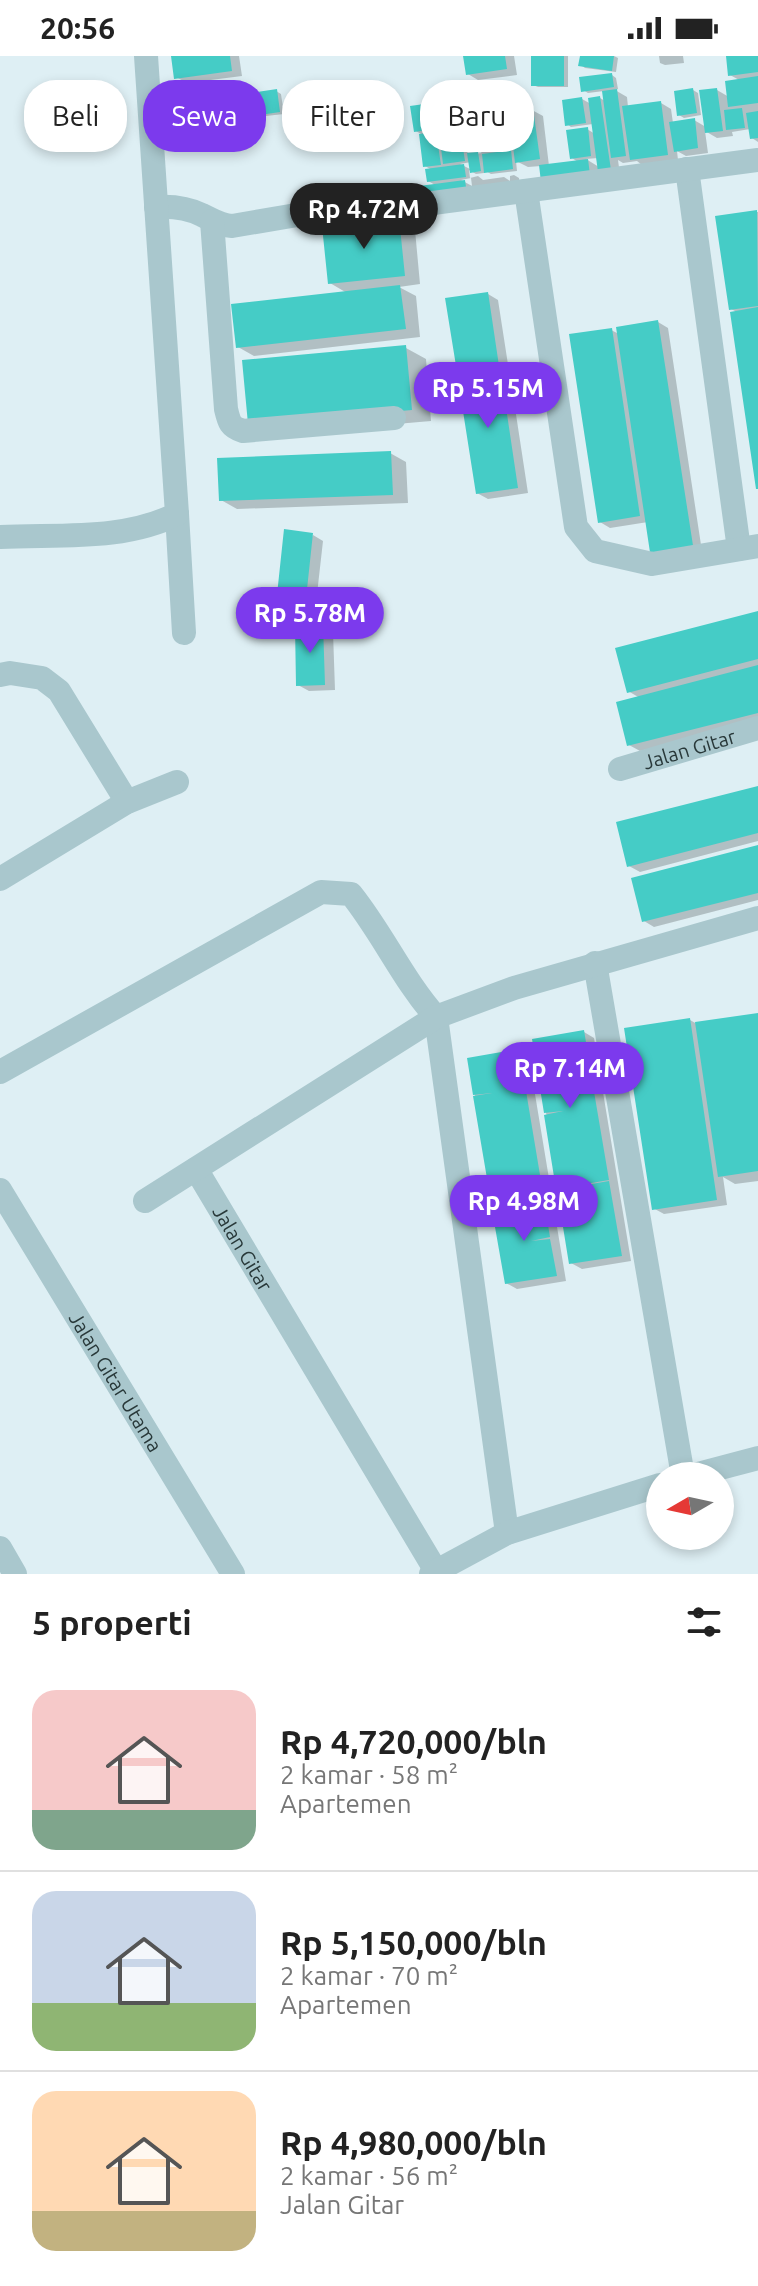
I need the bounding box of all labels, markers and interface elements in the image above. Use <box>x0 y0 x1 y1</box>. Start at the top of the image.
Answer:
text: 20:56 <box>40 11 115 45</box>
chip: Beli <box>24 80 127 152</box>
chip: Sewa <box>143 80 266 152</box>
chip: Filter <box>282 80 404 152</box>
chip: Baru <box>420 80 534 152</box>
pin: Rp 4.72M <box>281 183 447 251</box>
text: Rp 4.72M <box>308 194 420 223</box>
pin: Rp 5.15M <box>405 362 571 430</box>
text: Rp 5.15M <box>432 373 544 402</box>
pin: Rp 5.78M <box>227 587 393 655</box>
text: Rp 5.78M <box>254 598 366 627</box>
street label: Jalan Gitar <box>640 724 738 773</box>
pin: Rp 7.14M <box>487 1042 653 1110</box>
text: Rp 7.14M <box>514 1053 626 1082</box>
pin: Rp 4.98M <box>441 1175 607 1243</box>
text: Rp 4.98M <box>468 1186 580 1215</box>
street label: Jalan Gitar <box>209 1201 278 1295</box>
street label: Jalan Gitar Utama <box>65 1307 167 1456</box>
north arrow <box>646 1462 734 1550</box>
map controls <box>646 1462 734 1550</box>
icon: filters <box>682 1600 726 1644</box>
text: 5 properti <box>32 1603 192 1641</box>
icon: home <box>96 1722 192 1818</box>
text: Rp 4,720,000/bln <box>280 1722 547 1760</box>
text: 2 kamar · 58 m² <box>280 1760 458 1789</box>
text: Apartemen <box>280 1789 411 1818</box>
icon: home <box>96 1923 192 2019</box>
text: Rp 5,150,000/bln <box>280 1923 547 1961</box>
text: 2 kamar · 70 m² <box>280 1961 458 1990</box>
text: Apartemen <box>280 1990 411 2019</box>
icon: home <box>96 2123 192 2219</box>
text: Rp 4,980,000/bln <box>280 2123 547 2161</box>
text: 2 kamar · 56 m² <box>280 2161 458 2190</box>
text: Jalan Gitar <box>280 2190 404 2219</box>

